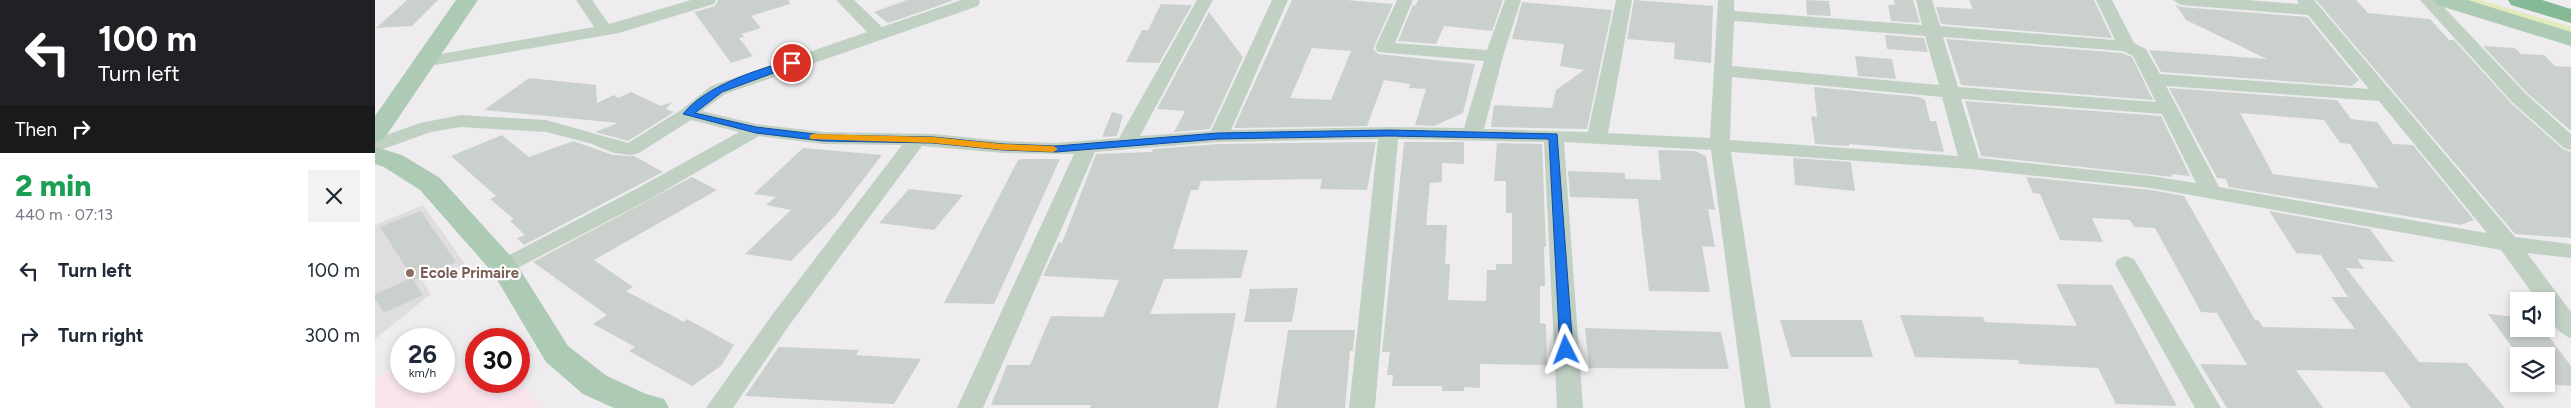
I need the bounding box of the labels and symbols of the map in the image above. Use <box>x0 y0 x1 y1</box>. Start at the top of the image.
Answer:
pin <box>771 42 813 84</box>
place label: Ecole Primaire <box>420 264 520 282</box>
marker: Ecole Primaire <box>404 267 416 279</box>
position arrow <box>1539 323 1591 375</box>
speed limit sign: 30 <box>465 328 530 393</box>

